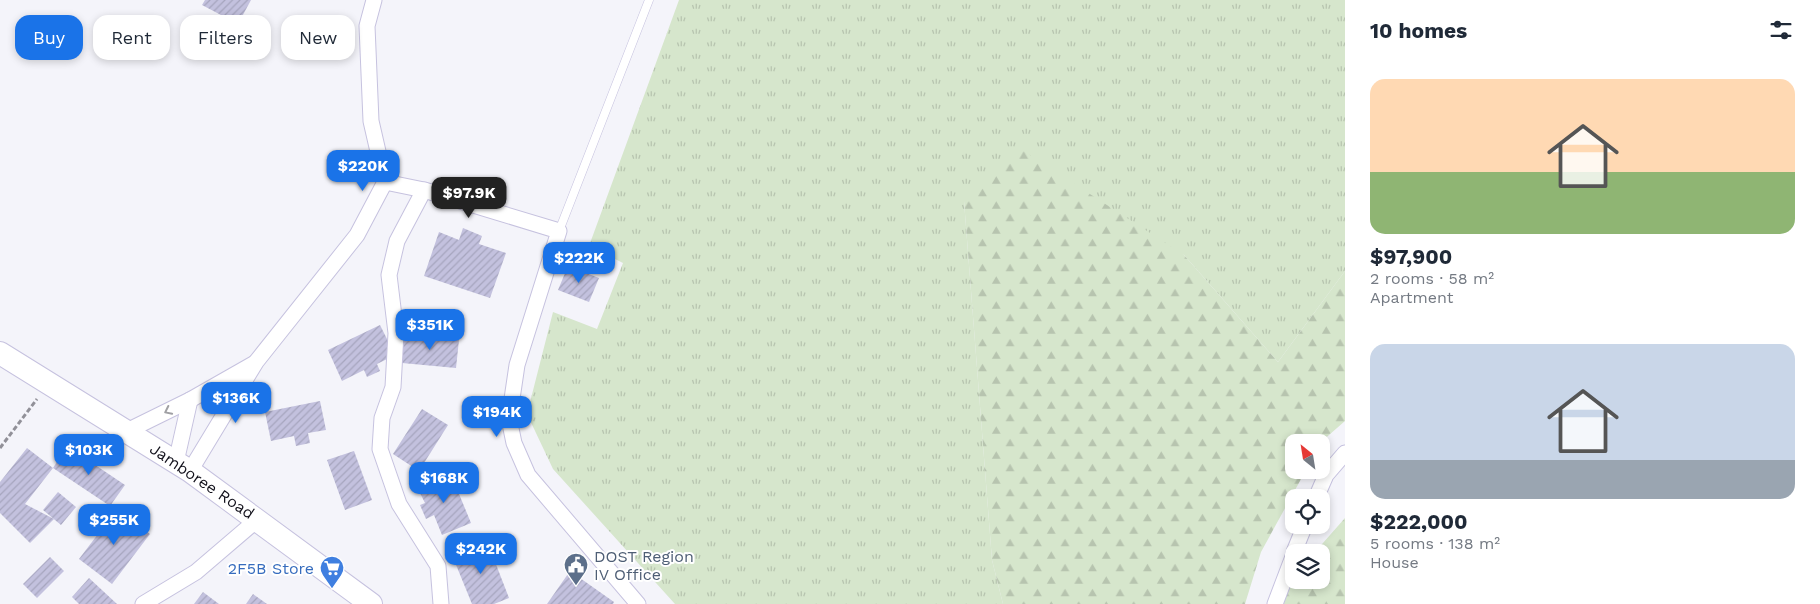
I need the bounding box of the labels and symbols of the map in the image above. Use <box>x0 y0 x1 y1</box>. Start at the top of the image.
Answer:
pin: $220K <box>328 150 398 192</box>
pin: $97.9K <box>428 176 510 219</box>
pin: $222K <box>544 242 614 284</box>
pin: $351K <box>395 308 465 351</box>
pin: $136K <box>201 382 271 424</box>
pin: $194K <box>462 396 532 438</box>
one-way arrow <box>164 405 173 415</box>
pin: $103K <box>54 434 124 476</box>
north arrow <box>1285 434 1330 479</box>
street label: Jamboree Road <box>146 439 258 523</box>
pin: $168K <box>409 462 479 504</box>
pin: $255K <box>79 504 149 546</box>
pin: $242K <box>446 532 516 575</box>
place label: DOST Region IV Office <box>594 547 694 584</box>
public building icon: DOST Region IV Office <box>563 552 589 586</box>
supermarket icon: 2F5B Store <box>319 555 345 589</box>
place label: 2F5B Store <box>228 559 314 578</box>

